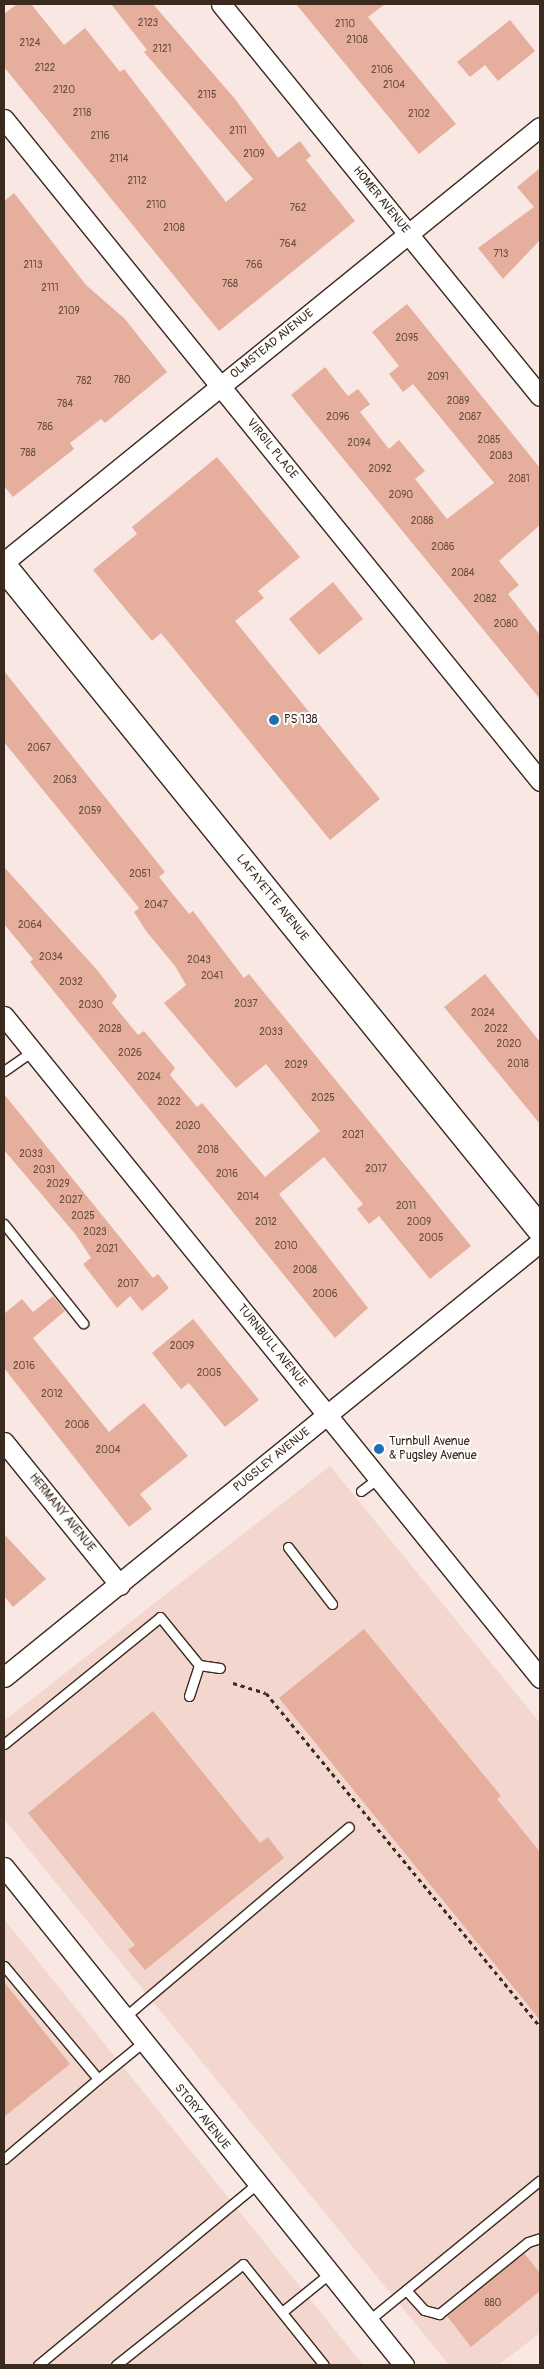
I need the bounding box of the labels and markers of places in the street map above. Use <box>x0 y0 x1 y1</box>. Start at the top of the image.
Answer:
place label: PS 138 <box>284 713 318 727</box>
marker: PS 138 <box>268 714 280 726</box>
place label: Turnbull Avenue & Pugsley Avenue <box>389 1435 477 1463</box>
marker: Turnbull Avenue & Pugsley Avenue <box>373 1443 385 1455</box>

